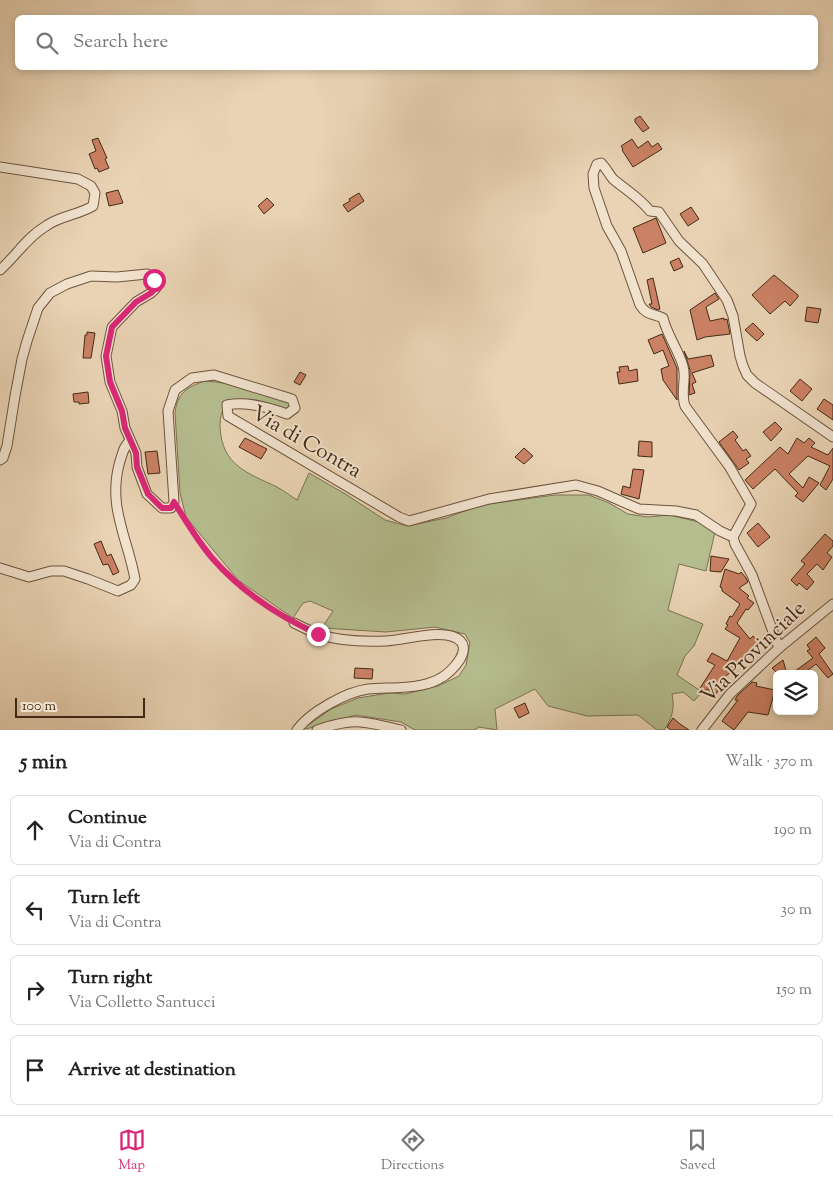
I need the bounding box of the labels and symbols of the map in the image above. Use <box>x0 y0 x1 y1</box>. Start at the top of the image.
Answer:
route start <box>143 269 166 292</box>
street label: Via di Contra <box>245 399 367 487</box>
street label: Via Provinciale <box>695 595 813 711</box>
route end <box>307 623 330 646</box>
scale bar <box>15 695 145 718</box>

